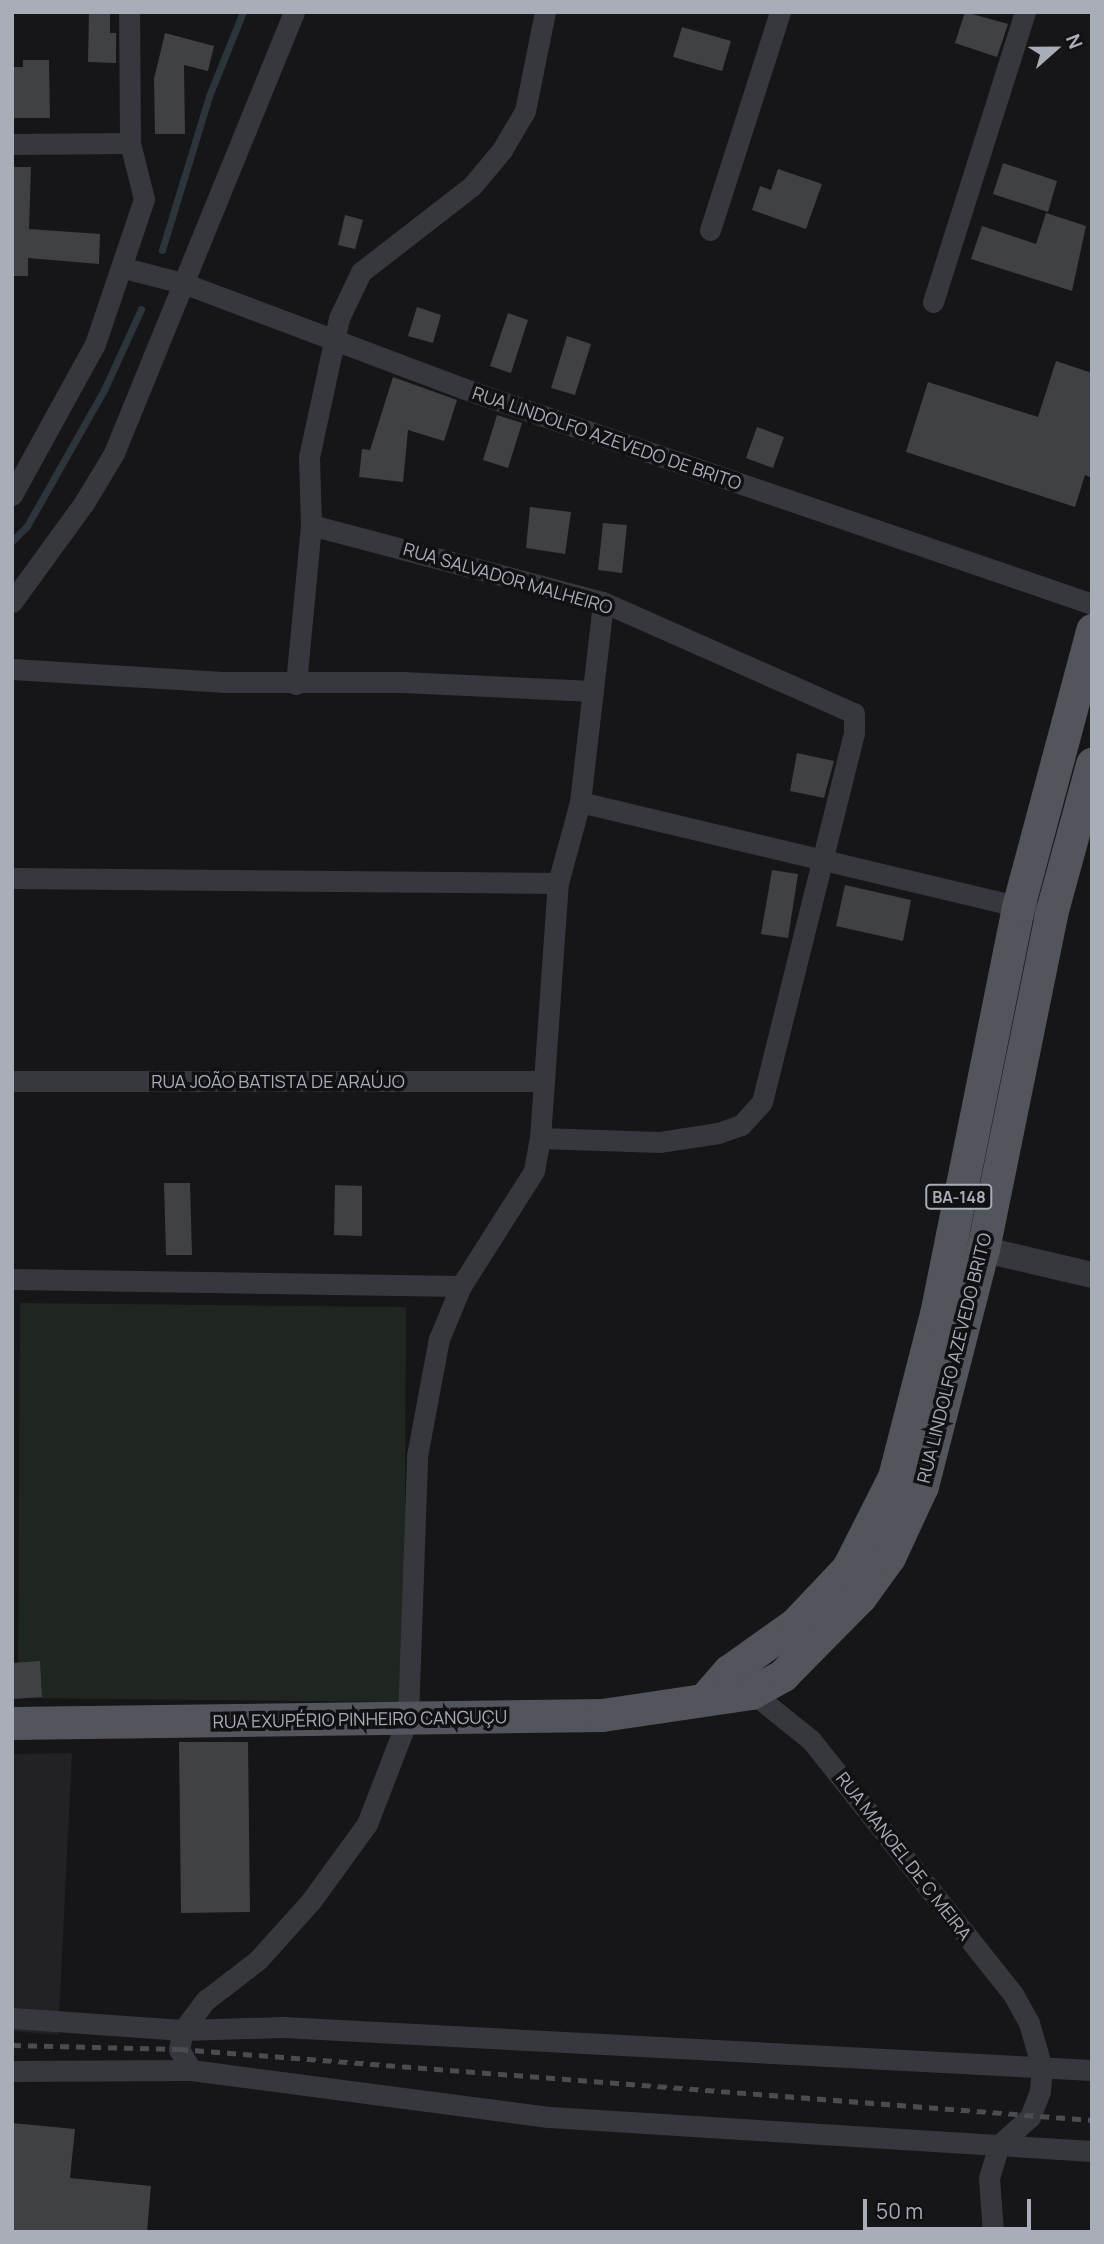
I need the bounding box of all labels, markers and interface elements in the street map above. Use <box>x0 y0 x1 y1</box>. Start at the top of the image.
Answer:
north arrow <box>1020 14 1090 84</box>
text: N <box>1060 30 1089 53</box>
street label: RUA LINDOLFO AZEVEDO DE BRITO <box>470 382 744 494</box>
street label: RUA SALVADOR MALHEIRO <box>401 538 615 618</box>
street label: RUA JOÃO BATISTA DE ARAÚJO <box>151 1070 405 1092</box>
road number: BA-148 <box>924 1184 994 1210</box>
street label: RUA LINDOLFO AZEVEDO BRITO <box>912 1231 996 1485</box>
street label: RUA EXUPÉRIO PINHEIRO CANGUÇU <box>212 1706 508 1732</box>
street label: RUA MANOEL DE C MEIRA <box>831 1767 977 1945</box>
scale bar <box>866 2184 1034 2228</box>
text: 50 m <box>876 2197 923 2225</box>

